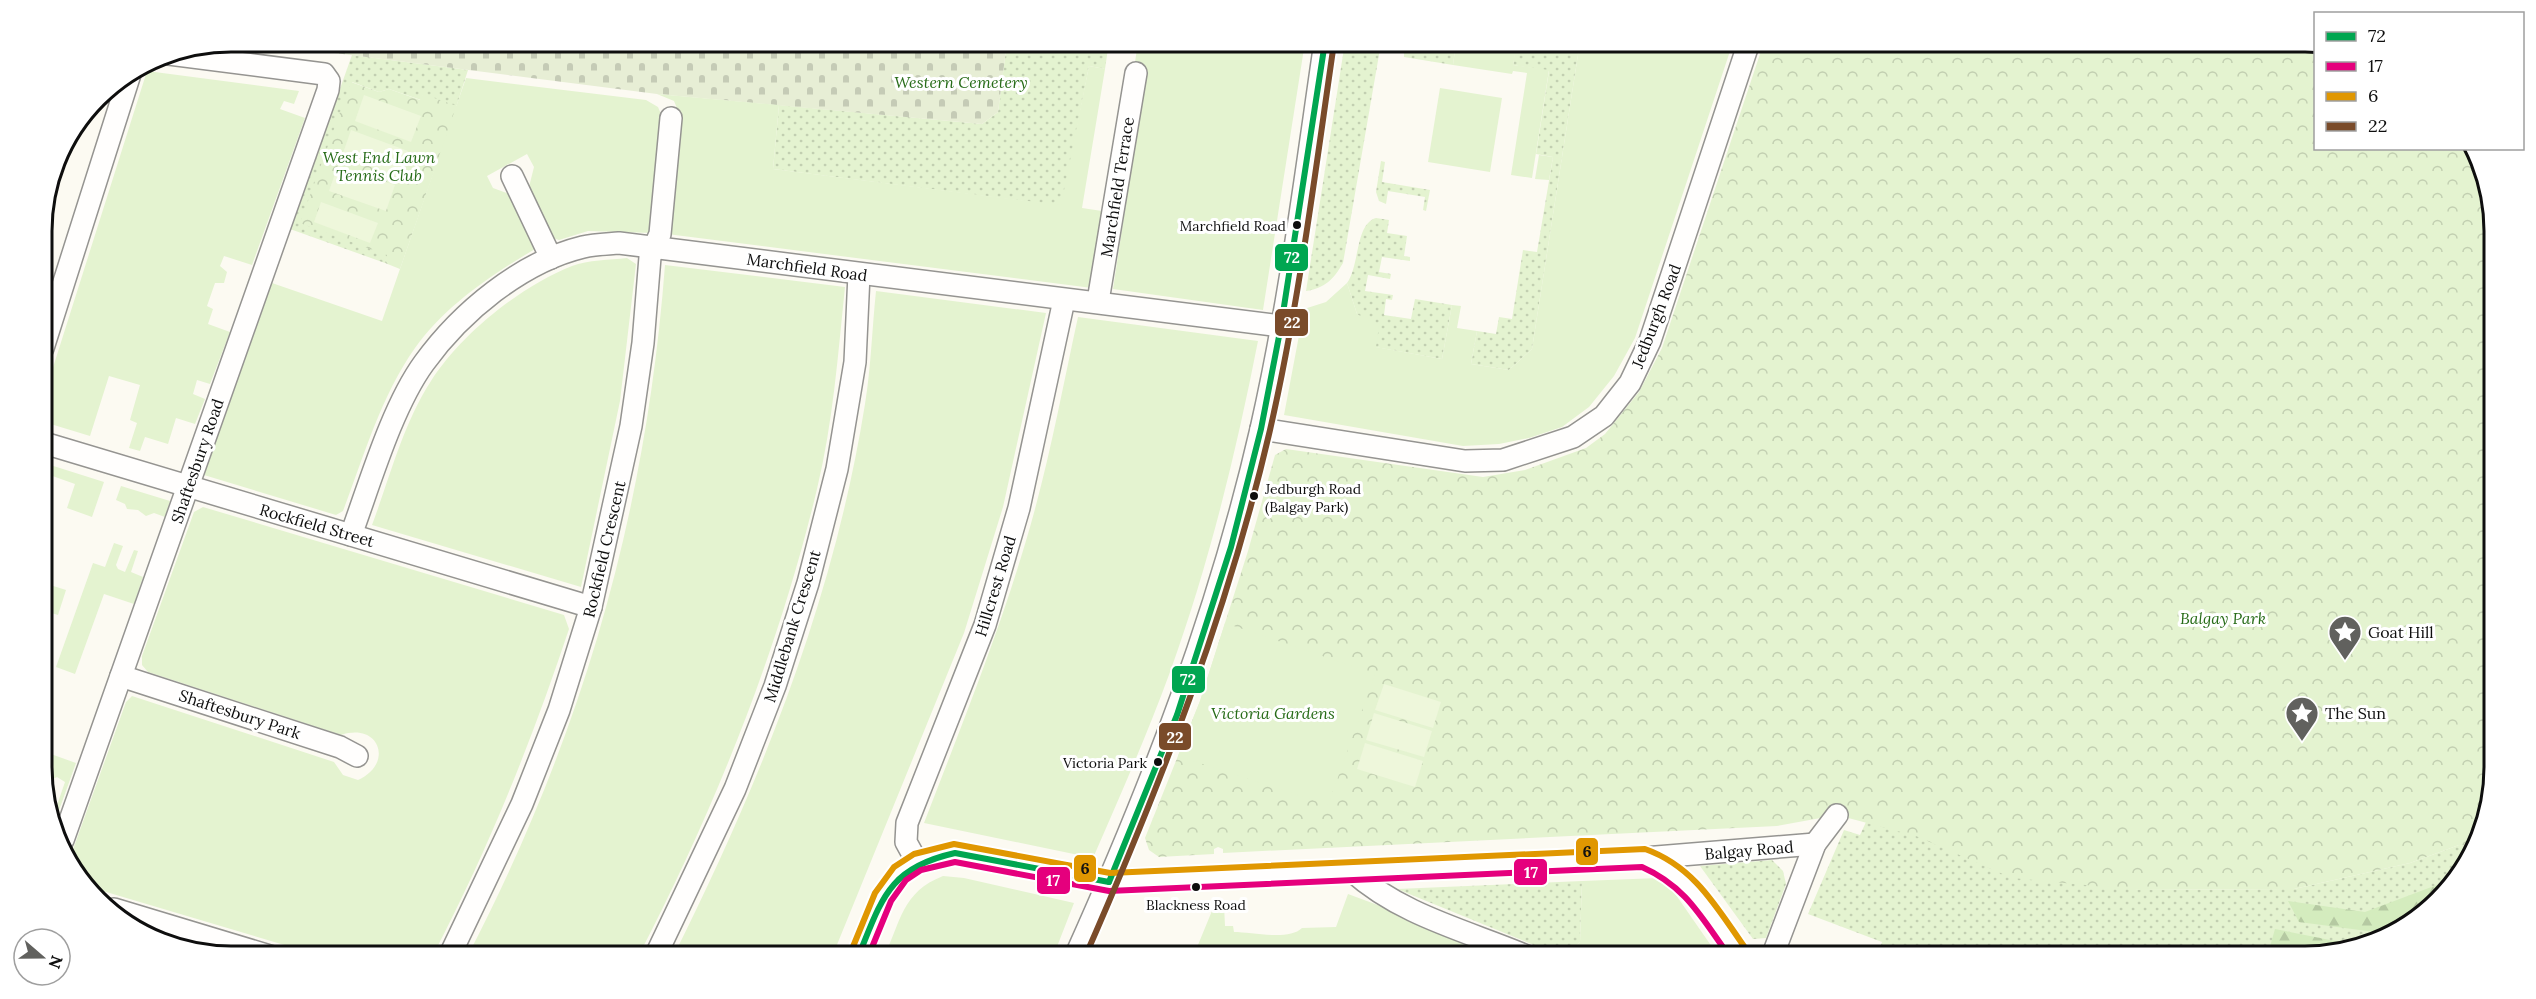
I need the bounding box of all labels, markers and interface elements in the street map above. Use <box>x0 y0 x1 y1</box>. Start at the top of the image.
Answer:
legend <box>2314 12 2524 150</box>
text: 72 <box>2368 24 2386 47</box>
text: 17 <box>2368 54 2383 77</box>
park label: Western Cemetery <box>894 72 1028 92</box>
text: 6 <box>2368 84 2378 107</box>
text: 22 <box>2368 114 2387 137</box>
street label: Marchfield Terrace <box>1096 115 1138 259</box>
park label: West End Lawn Tennis Club <box>323 147 436 185</box>
place label: Marchfield Road <box>1179 217 1286 235</box>
marker: Marchfield Road <box>1291 219 1303 231</box>
line badge: 72 <box>1274 243 1309 272</box>
text: 72 <box>1284 247 1300 267</box>
street label: Marchfield Road <box>745 249 869 285</box>
street label: Jedburgh Road <box>1627 261 1685 372</box>
line badge: 22 <box>1274 308 1309 337</box>
text: 22 <box>1283 312 1301 332</box>
street label: Shaftesbury Road <box>166 396 228 526</box>
street label: Rockfield Crescent <box>578 478 630 620</box>
place label: Jedburgh Road (Balgay Park) <box>1264 480 1361 516</box>
marker: Jedburgh Road (Balgay Park) <box>1248 490 1260 502</box>
street label: Rockfield Street <box>257 499 377 551</box>
street label: Hillcrest Road <box>970 533 1020 639</box>
street label: Middlebank Crescent <box>759 547 825 705</box>
park label: Balgay Park <box>2180 608 2266 628</box>
place icon: Goat Hill <box>2327 614 2363 661</box>
place label: Goat Hill <box>2368 622 2434 642</box>
line badge: 72 <box>1171 665 1206 694</box>
text: 72 <box>1180 669 1196 689</box>
street label: Shaftesbury Park <box>177 685 304 743</box>
place icon: The Sun <box>2284 695 2320 742</box>
park label: Victoria Gardens <box>1211 703 1335 723</box>
place label: The Sun <box>2325 703 2386 723</box>
line badge: 22 <box>1158 722 1192 751</box>
text: 22 <box>1166 727 1184 747</box>
place label: Victoria Park <box>1062 754 1147 772</box>
marker: Victoria Park <box>1152 756 1164 768</box>
street label: Balgay Road <box>1704 836 1795 864</box>
line badge: 6 <box>1575 837 1599 866</box>
text: 6 <box>1582 841 1592 861</box>
line badge: 6 <box>1073 854 1097 883</box>
text: 6 <box>1080 858 1090 878</box>
line badge: 17 <box>1513 858 1548 886</box>
text: 17 <box>1524 862 1538 882</box>
line badge: 17 <box>1036 866 1071 895</box>
text: 17 <box>1046 870 1060 890</box>
marker: Blackness Road <box>1190 881 1202 893</box>
place label: Blackness Road <box>1146 896 1246 914</box>
north arrow <box>12 927 72 987</box>
text: N <box>45 953 68 971</box>

